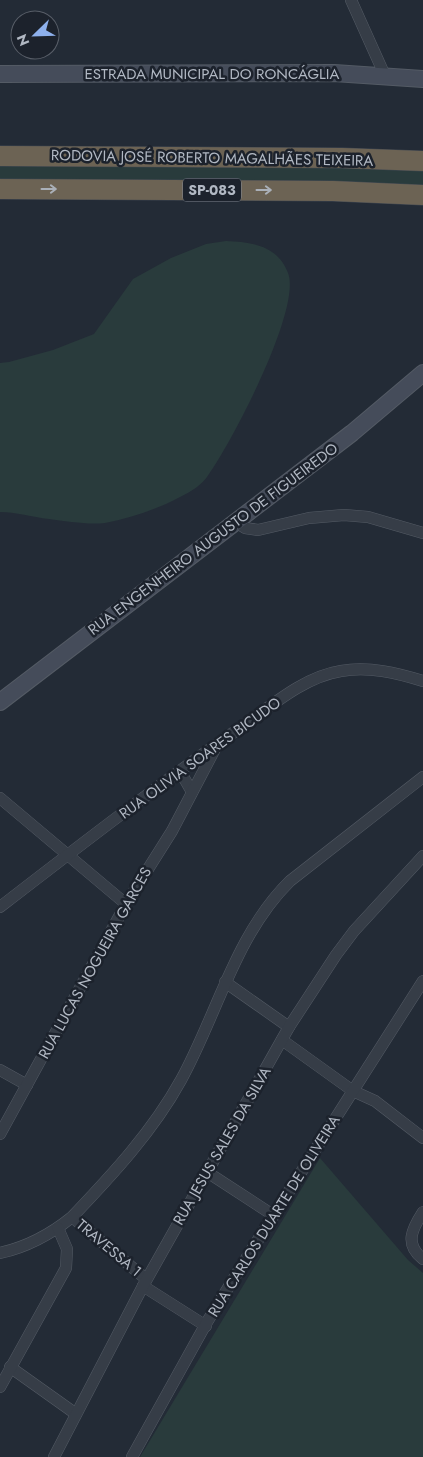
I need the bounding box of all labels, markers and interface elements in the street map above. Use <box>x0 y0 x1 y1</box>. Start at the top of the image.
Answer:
north arrow <box>10 10 60 60</box>
text: N <box>12 31 34 49</box>
street label: ESTRADA MUNICIPAL DO RONCÁGLIA <box>85 63 340 85</box>
street label: RODOVIA JOSÉ ROBERTO MAGALHÃES TEIXEIRA <box>51 144 374 172</box>
road number: SP-083 <box>183 178 241 202</box>
one-way arrow <box>40 184 56 194</box>
one-way arrow <box>255 186 271 195</box>
street label: RUA ENGENHEIRO AUGUSTO DE FIGUEIREDO <box>83 437 343 640</box>
street label: RUA OLIVIA SOARES BICUDO <box>115 692 286 824</box>
street label: RUA LUCAS NOGUEIRA GARCES <box>33 863 157 1063</box>
street label: RUA JESUS SALES DA SILVA <box>168 1063 277 1229</box>
street label: RUA CARLOS DUARTE DE OLIVEIRA <box>203 1111 345 1321</box>
street label: TRAVESSA 1 <box>71 1214 147 1282</box>

